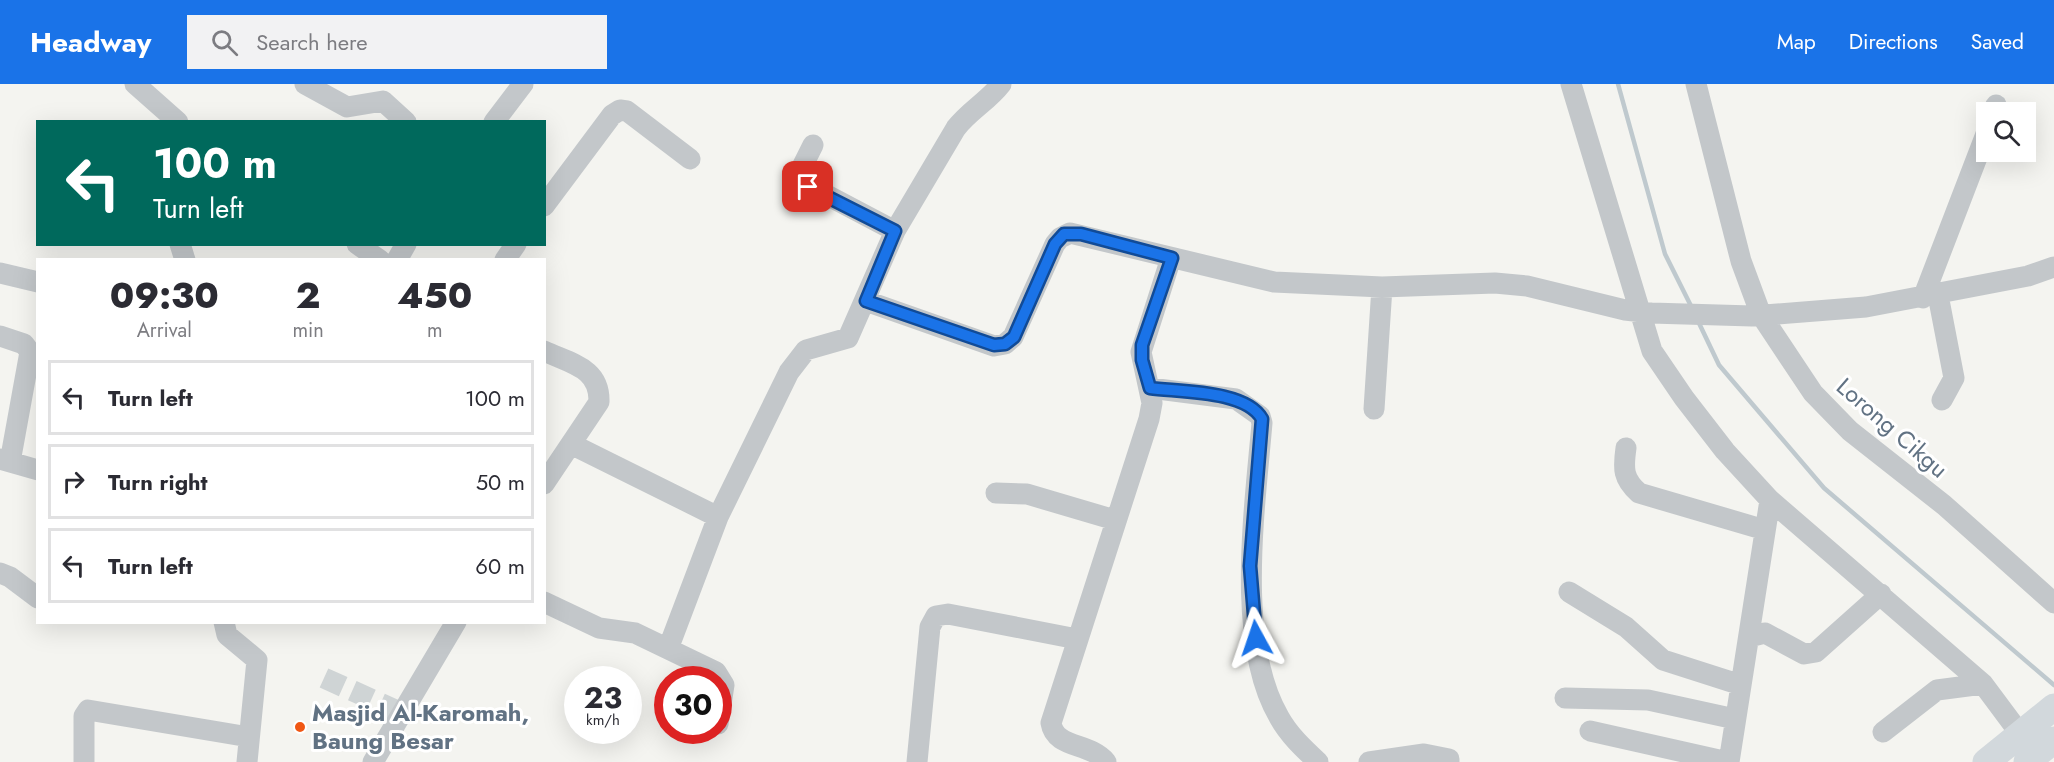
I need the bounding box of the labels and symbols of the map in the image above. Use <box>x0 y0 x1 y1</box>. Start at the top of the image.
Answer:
pin <box>782 161 833 212</box>
street label: Lorong Cikgu <box>1829 369 1956 486</box>
position arrow <box>1224 606 1288 670</box>
speed limit sign: 30 <box>654 666 732 744</box>
place label: Masjid Al-Karomah, Baung Besar <box>312 695 529 758</box>
marker: Masjid Al-Karomah, Baung Besar <box>293 720 307 734</box>

